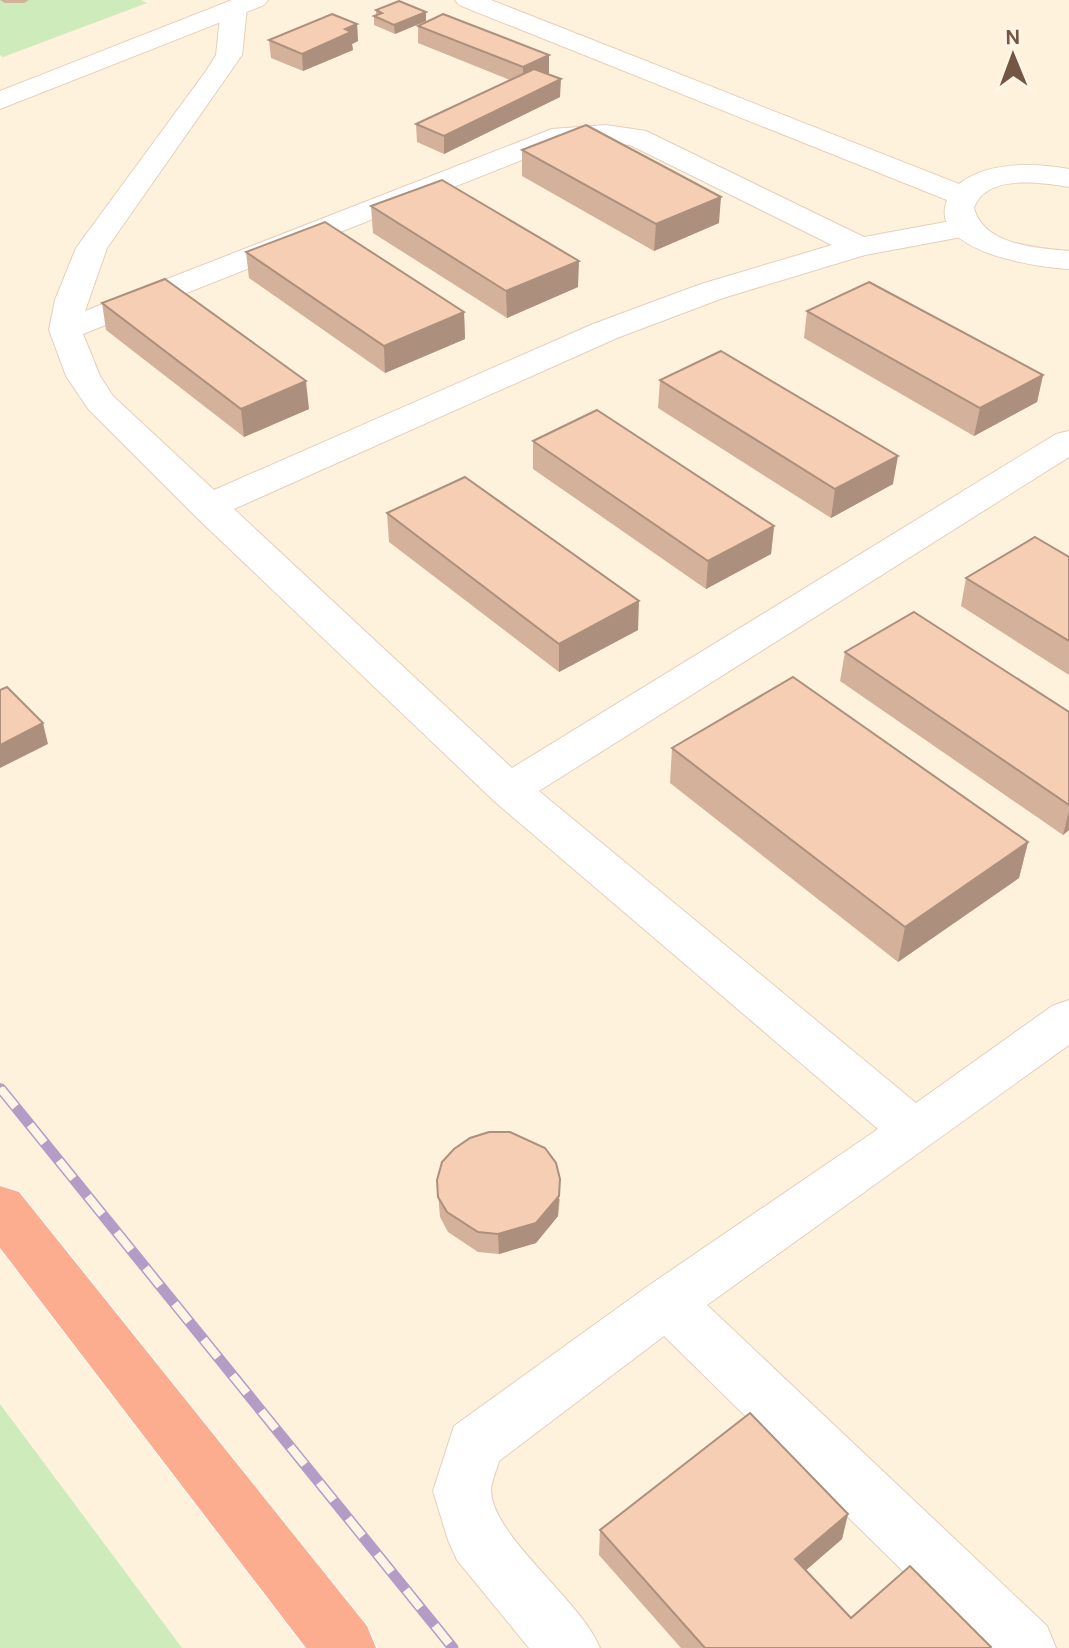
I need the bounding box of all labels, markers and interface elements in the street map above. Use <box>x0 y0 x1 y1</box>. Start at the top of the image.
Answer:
north arrow <box>973 16 1053 96</box>
text: N <box>1005 24 1021 50</box>

